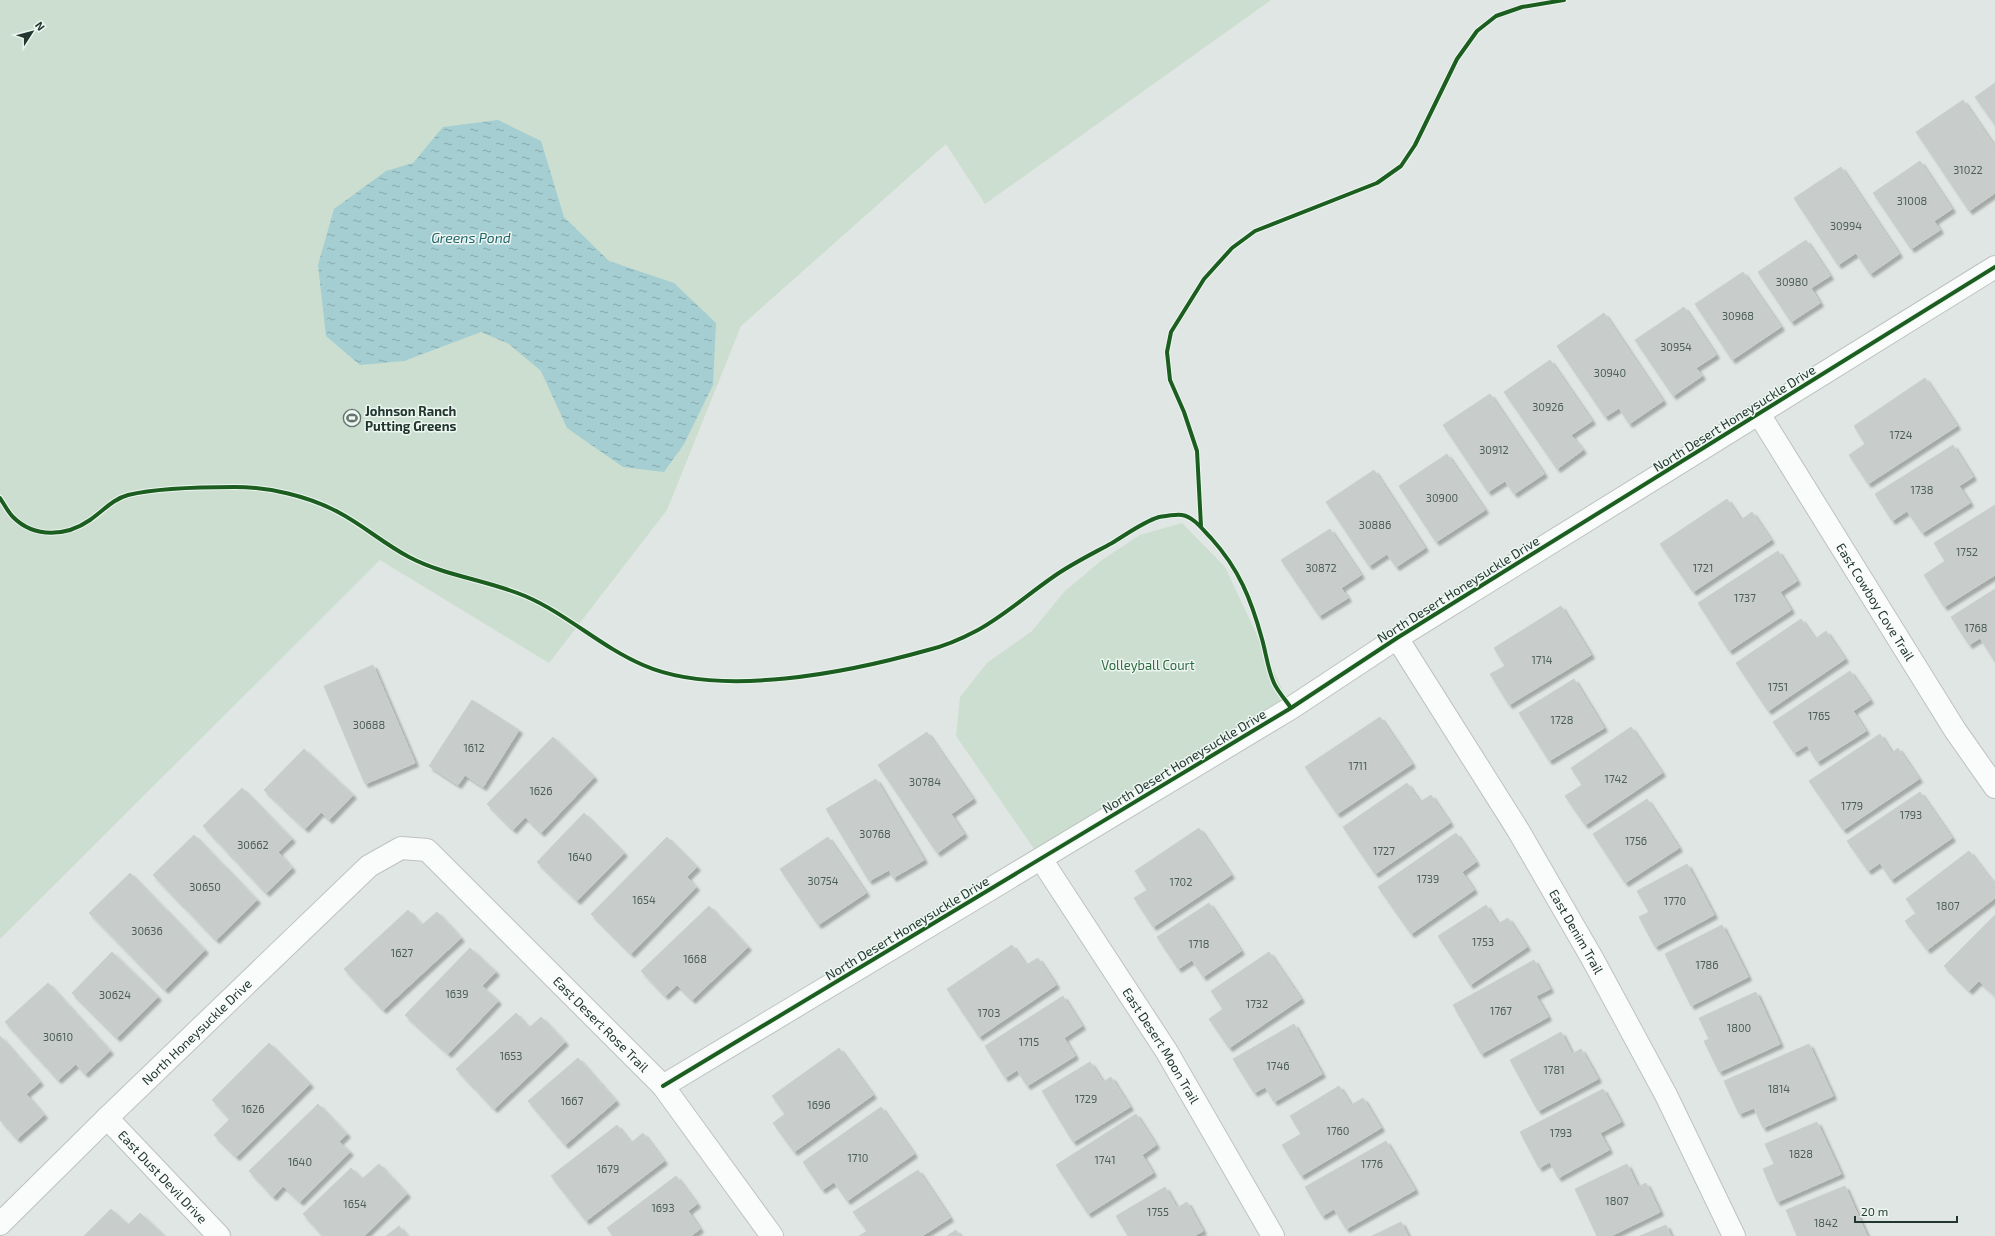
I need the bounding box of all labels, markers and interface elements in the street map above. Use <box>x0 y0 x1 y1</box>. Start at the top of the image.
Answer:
north arrow <box>12 12 52 52</box>
text: N <box>33 19 48 33</box>
house number: 31022 <box>1953 163 1983 176</box>
house number: 31008 <box>1897 194 1927 207</box>
house number: 30994 <box>1830 219 1862 232</box>
water label: Greens Pond <box>431 229 511 246</box>
house number: 30980 <box>1776 275 1808 288</box>
house number: 30968 <box>1722 309 1754 322</box>
house number: 30954 <box>1660 340 1692 353</box>
street label: North Desert Honeysuckle Drive <box>1650 361 1818 475</box>
house number: 30940 <box>1594 366 1626 379</box>
house number: 30926 <box>1532 400 1564 413</box>
place label: Johnson Ranch Putting Greens <box>365 403 457 434</box>
sports icon: Johnson Ranch Putting Greens <box>342 408 362 428</box>
house number: 1724 <box>1890 428 1913 441</box>
house number: 30912 <box>1479 443 1509 456</box>
house number: 1738 <box>1911 483 1933 496</box>
house number: 30900 <box>1426 491 1458 504</box>
house number: 30886 <box>1359 518 1391 531</box>
street label: North Desert Honeysuckle Drive <box>1374 532 1542 646</box>
street label: East Cowboy Cove Trail <box>1833 540 1918 664</box>
house number: 1752 <box>1956 545 1978 558</box>
house number: 30872 <box>1305 561 1337 574</box>
house number: 1721 <box>1693 561 1713 574</box>
house number: 1737 <box>1734 591 1756 604</box>
house number: 1768 <box>1965 621 1987 634</box>
house number: 1714 <box>1531 653 1553 666</box>
park label: Volleyball Court <box>1101 657 1195 673</box>
house number: 1751 <box>1768 680 1788 693</box>
street label: North Desert Honeysuckle Drive <box>1099 706 1269 816</box>
house number: 1765 <box>1808 709 1830 722</box>
house number: 1728 <box>1551 713 1573 726</box>
house number: 30688 <box>353 718 385 731</box>
house number: 1612 <box>463 741 485 754</box>
house number: 1711 <box>1349 759 1367 772</box>
house number: 1742 <box>1605 772 1627 785</box>
house number: 30784 <box>909 775 941 788</box>
house number: 1626 <box>529 784 553 797</box>
house number: 1779 <box>1841 799 1863 812</box>
house number: 1793 <box>1900 808 1922 821</box>
house number: 30768 <box>859 827 891 840</box>
house number: 1756 <box>1625 834 1647 847</box>
house number: 30662 <box>237 838 269 851</box>
house number: 1727 <box>1373 844 1395 857</box>
house number: 1640 <box>568 850 592 863</box>
house number: 1739 <box>1417 872 1439 885</box>
street label: North Desert Honeysuckle Drive <box>822 873 992 983</box>
house number: 30754 <box>807 874 839 887</box>
house number: 1702 <box>1170 875 1192 888</box>
house number: 30650 <box>189 880 221 893</box>
street label: East Denim Trail <box>1546 886 1607 977</box>
house number: 1654 <box>632 893 656 906</box>
house number: 1770 <box>1664 894 1686 907</box>
house number: 1807 <box>1936 899 1960 912</box>
house number: 30636 <box>131 924 163 937</box>
house number: 1753 <box>1472 935 1494 948</box>
house number: 1718 <box>1188 937 1210 950</box>
house number: 1627 <box>391 946 414 959</box>
house number: 1668 <box>683 952 707 965</box>
house number: 1786 <box>1696 958 1718 971</box>
street label: East Desert Rose Trail <box>550 973 652 1075</box>
street label: North Honeysuckle Drive <box>138 975 255 1088</box>
street label: East Desert Moon Trail <box>1119 985 1203 1107</box>
house number: 1639 <box>445 987 469 1000</box>
house number: 30624 <box>99 988 131 1001</box>
house number: 1732 <box>1246 997 1268 1010</box>
house number: 1767 <box>1490 1004 1512 1017</box>
house number: 1703 <box>978 1006 1000 1019</box>
house number: 1800 <box>1727 1021 1751 1034</box>
house number: 30610 <box>43 1030 73 1043</box>
house number: 1715 <box>1019 1035 1039 1048</box>
house number: 1653 <box>500 1049 522 1062</box>
house number: 1746 <box>1266 1059 1290 1072</box>
house number: 1781 <box>1543 1063 1565 1076</box>
house number: 1814 <box>1768 1082 1790 1095</box>
house number: 1729 <box>1075 1092 1097 1105</box>
house number: 1667 <box>561 1094 584 1107</box>
house number: 1696 <box>807 1098 831 1111</box>
house number: 1626 <box>241 1102 265 1115</box>
house number: 1760 <box>1327 1124 1349 1137</box>
house number: 1793 <box>1550 1126 1572 1139</box>
street label: East Dust Devil Drive <box>115 1127 211 1227</box>
house number: 1828 <box>1789 1147 1813 1160</box>
house number: 1710 <box>847 1151 869 1164</box>
house number: 1741 <box>1094 1153 1116 1166</box>
house number: 1640 <box>288 1155 312 1168</box>
house number: 1776 <box>1361 1157 1383 1170</box>
house number: 1679 <box>597 1162 619 1175</box>
house number: 1807 <box>1605 1194 1629 1207</box>
house number: 1654 <box>343 1197 367 1210</box>
scale bar <box>1855 1198 1957 1224</box>
house number: 1693 <box>651 1201 675 1214</box>
text: 20 m <box>1861 1204 1888 1218</box>
house number: 1755 <box>1147 1205 1169 1218</box>
house number: 1842 <box>1814 1216 1838 1229</box>

